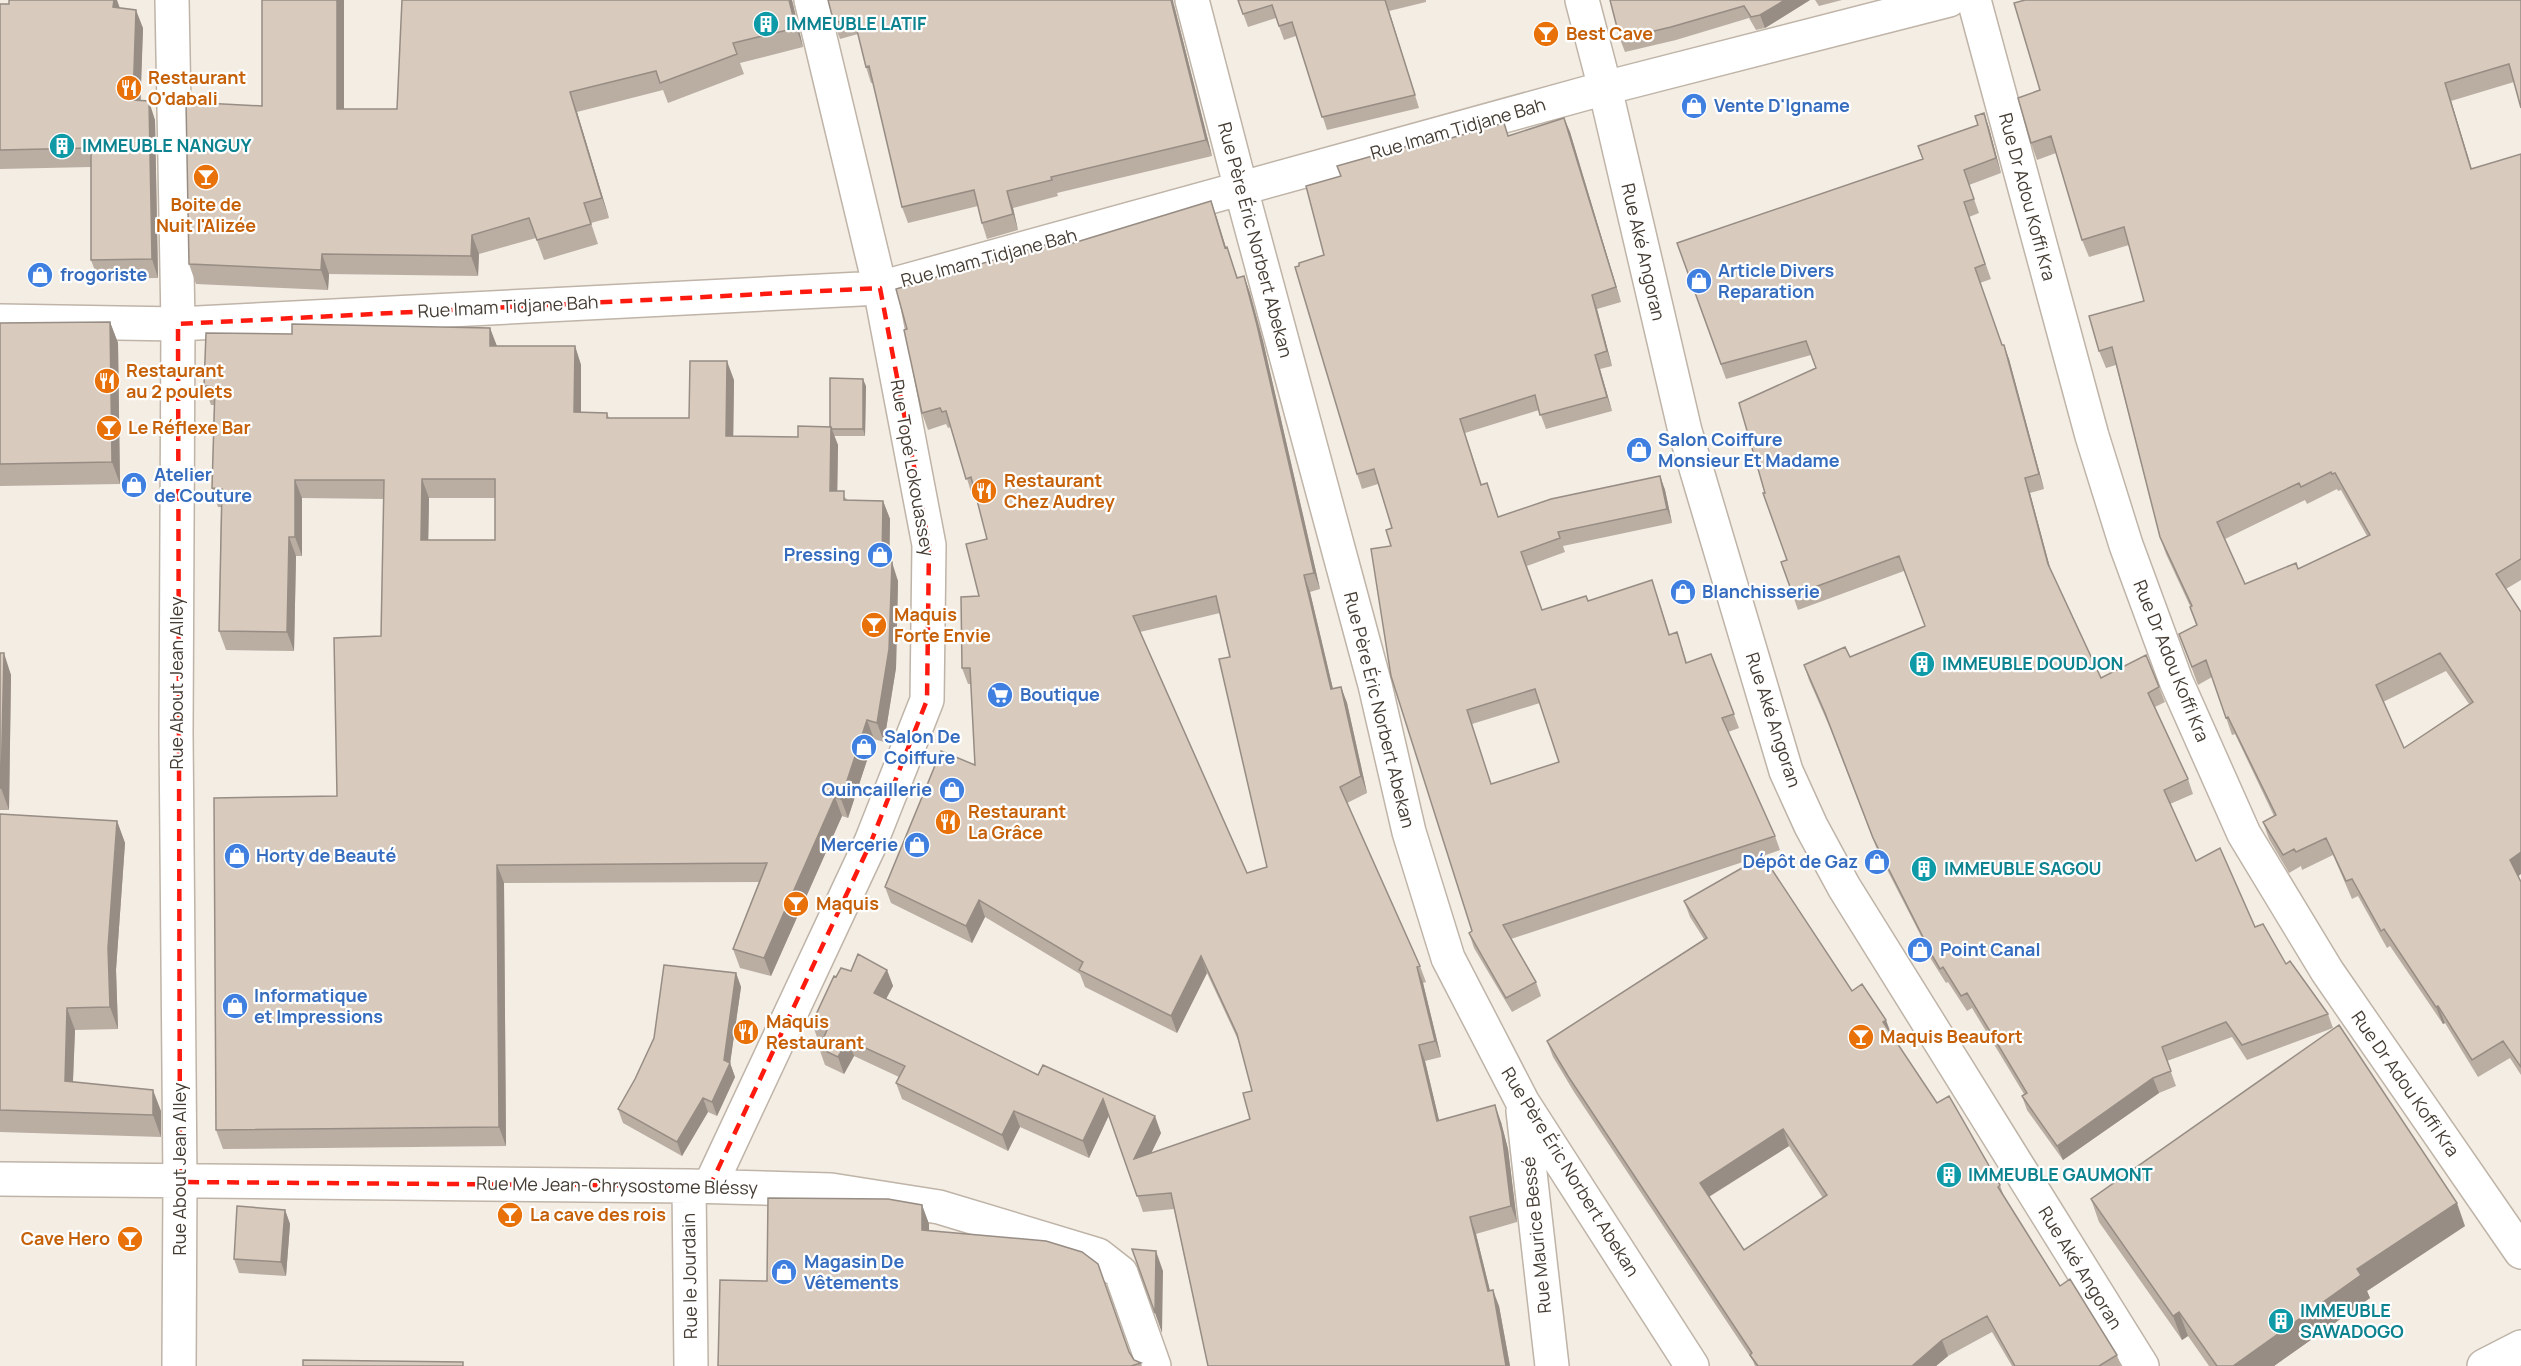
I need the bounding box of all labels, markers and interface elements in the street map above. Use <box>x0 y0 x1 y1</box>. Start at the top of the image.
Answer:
building icon: IMMEUBLE LATIF <box>751 9 781 39</box>
place label: IMMEUBLE LATIF <box>786 11 927 35</box>
bar icon: Best Cave <box>1531 19 1561 49</box>
place label: Best Cave <box>1566 21 1653 45</box>
place label: Restaurant O'dabali <box>148 65 246 110</box>
restaurant icon: Restaurant O'dabali <box>114 73 144 103</box>
shop icon: Vente D'Igname <box>1679 91 1709 121</box>
street label: Rue Imam Tidjane Bah <box>1367 92 1548 165</box>
place label: Vente D'Igname <box>1714 93 1850 117</box>
street label: Rue Dr Adou Koffi Kra <box>1994 110 2062 283</box>
street label: Rue Père Éric Norbert Abekan <box>1213 119 1299 360</box>
building icon: IMMEUBLE NANGUY <box>47 131 77 161</box>
place label: IMMEUBLE NANGUY <box>82 133 251 157</box>
bar icon: Boite de Nuit l'Alizée <box>191 162 221 192</box>
street label: Rue Aké Angoran <box>1616 181 1671 323</box>
place label: Boite de Nuit l'Alizée <box>156 192 256 237</box>
street label: Rue Imam Tidjane Bah <box>898 222 1079 292</box>
place label: Article Divers Reparation <box>1718 258 1835 303</box>
shop icon: frogoriste <box>25 260 55 290</box>
place label: frogoriste <box>60 262 147 286</box>
shop icon: Article Divers Reparation <box>1684 266 1714 296</box>
street label: Rue Imam Tidjane Bah <box>417 289 599 323</box>
place label: Restaurant au 2 poulets <box>126 358 233 403</box>
restaurant icon: Restaurant au 2 poulets <box>92 366 122 396</box>
street label: Rue Topé Lokouassey <box>886 377 940 559</box>
bar icon: Le Réflexe Bar <box>94 413 124 443</box>
place label: Le Réflexe Bar <box>128 415 251 439</box>
place label: Salon Coiffure Monsieur Et Madame <box>1658 427 1840 472</box>
shop icon: Salon Coiffure Monsieur Et Madame <box>1624 435 1654 465</box>
place label: Atelier de Couture <box>154 462 252 507</box>
place label: Restaurant Chez Audrey <box>1004 468 1115 513</box>
shop icon: Atelier de Couture <box>119 470 149 500</box>
restaurant icon: Restaurant Chez Audrey <box>969 476 999 506</box>
shop icon: Pressing <box>865 540 895 570</box>
place label: Pressing <box>784 542 860 566</box>
street label: Rue Dr Adou Koffi Kra <box>2128 576 2215 745</box>
shop icon: Blanchisserie <box>1668 577 1698 607</box>
place label: Blanchisserie <box>1702 579 1820 603</box>
street label: Rue Père Éric Norbert Abekan <box>1339 589 1421 830</box>
street label: Rue About Jean Alley <box>164 596 188 770</box>
place label: Maquis Forte Envie <box>894 602 991 647</box>
bar icon: Maquis Forte Envie <box>859 610 889 640</box>
street label: Rue Aké Angoran <box>1741 649 1807 790</box>
building icon: IMMEUBLE DOUDJON <box>1907 649 1937 679</box>
place label: IMMEUBLE DOUDJON <box>1942 651 2124 675</box>
supermarket icon: Boutique <box>985 680 1015 710</box>
place label: Boutique <box>1020 682 1100 706</box>
place label: Salon De Coiffure <box>884 724 961 769</box>
shop icon: Salon De Coiffure <box>849 732 879 762</box>
shop icon: Quincaillerie <box>937 775 967 805</box>
place label: Quincaillerie <box>821 777 932 801</box>
place label: Restaurant La Grâce <box>968 799 1066 844</box>
restaurant icon: Restaurant La Grâce <box>933 807 963 837</box>
shop icon: Mercerie <box>902 830 932 860</box>
place label: Mercerie <box>821 832 898 856</box>
shop icon: Horty de Beauté <box>222 841 252 871</box>
place label: Horty de Beauté <box>256 843 396 867</box>
shop icon: Dépôt de Gaz <box>1862 847 1892 877</box>
place label: Dépôt de Gaz <box>1743 849 1858 873</box>
building icon: IMMEUBLE SAGOU <box>1909 854 1939 884</box>
place label: IMMEUBLE SAGOU <box>1944 856 2102 880</box>
bar icon: Maquis <box>781 889 811 919</box>
place label: Maquis <box>816 891 879 915</box>
shop icon: Point Canal <box>1905 935 1935 965</box>
place label: Point Canal <box>1940 937 2041 961</box>
place label: Informatique et Impressions <box>254 983 383 1028</box>
shop icon: Informatique et Impressions <box>220 991 250 1021</box>
street label: Rue Dr Adou Koffi Kra <box>2346 1006 2465 1161</box>
place label: Maquis Restaurant <box>766 1009 864 1054</box>
restaurant icon: Maquis Restaurant <box>731 1017 761 1047</box>
bar icon: Maquis Beaufort <box>1846 1022 1876 1052</box>
place label: Maquis Beaufort <box>1880 1024 2023 1048</box>
street label: Rue Père Éric Norbert Abekan <box>1496 1062 1645 1281</box>
street label: Rue About Jean Alley <box>167 1082 191 1256</box>
street label: Rue Maurice Bessé <box>1516 1156 1556 1315</box>
building icon: IMMEUBLE GAUMONT <box>1934 1160 1964 1190</box>
place label: IMMEUBLE GAUMONT <box>1968 1162 2153 1186</box>
street label: Rue Me Jean-Chrysostome Bléssy <box>476 1171 759 1199</box>
bar icon: La cave des rois <box>495 1200 525 1230</box>
place label: La cave des rois <box>530 1202 666 1226</box>
street label: Rue Aké Angoran <box>2033 1202 2128 1333</box>
street label: Rue le Jourdain <box>676 1213 702 1339</box>
bar icon: Cave Hero <box>115 1224 145 1254</box>
place label: Cave Hero <box>21 1226 110 1250</box>
place label: Magasin De Vêtements <box>804 1249 904 1294</box>
shop icon: Magasin De Vêtements <box>769 1257 799 1287</box>
place label: IMMEUBLE SAWADOGO <box>2300 1298 2404 1343</box>
building icon: IMMEUBLE SAWADOGO <box>2266 1306 2296 1336</box>

